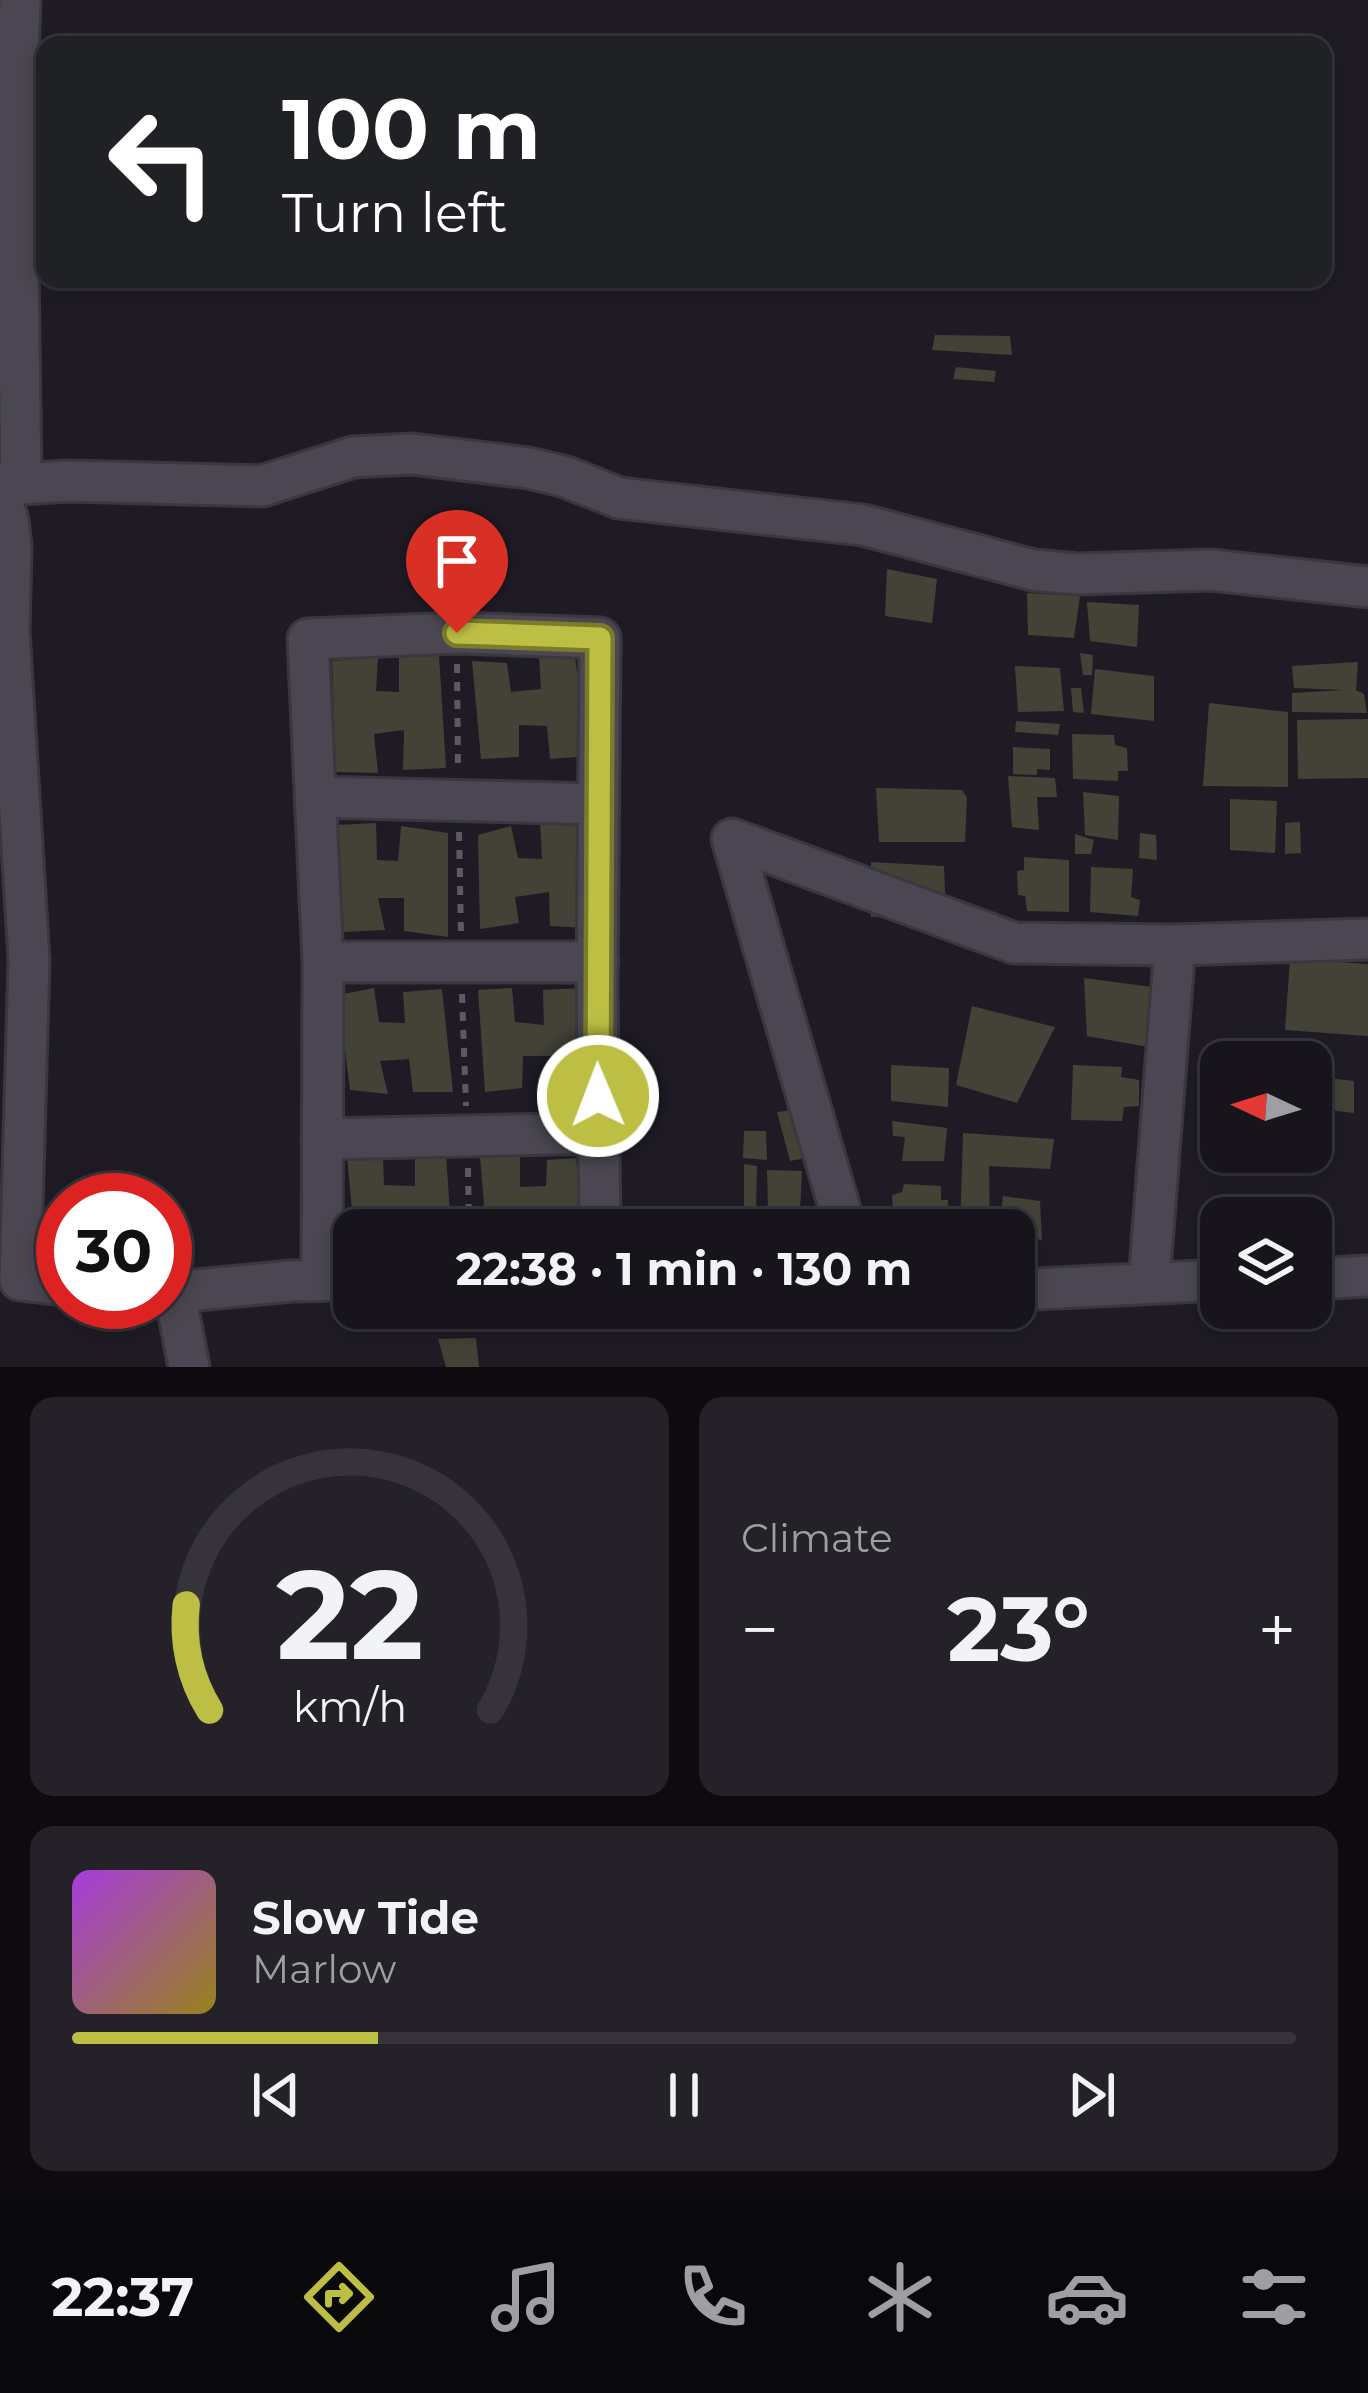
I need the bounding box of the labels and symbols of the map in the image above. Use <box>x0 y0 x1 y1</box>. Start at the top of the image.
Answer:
pin <box>406 510 508 633</box>
position arrow <box>535 1033 661 1159</box>
north arrow <box>1200 1041 1332 1173</box>
speed limit sign: 30 <box>36 1173 192 1329</box>

